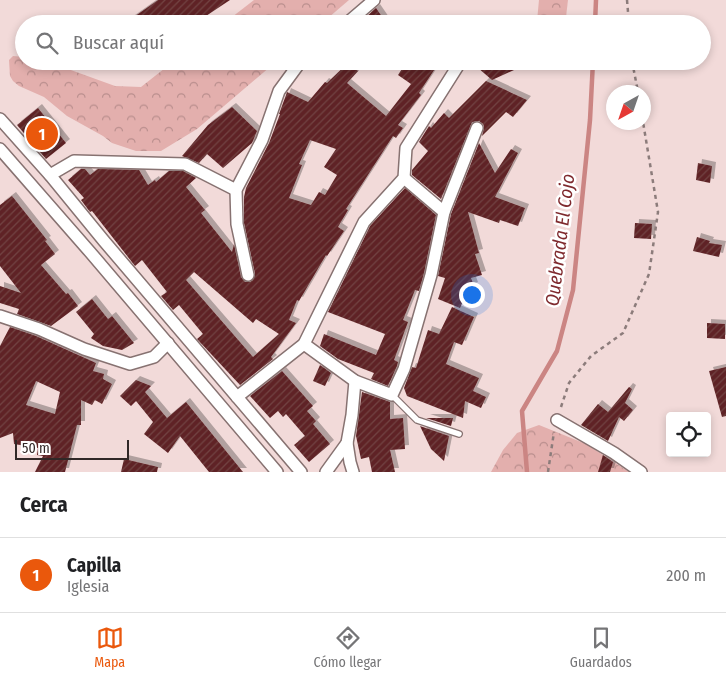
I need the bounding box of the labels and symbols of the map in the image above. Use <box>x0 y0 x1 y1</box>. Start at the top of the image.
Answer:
north arrow <box>606 85 651 130</box>
pin: 1 <box>26 115 58 153</box>
water label: Quebrada El Cojo <box>540 172 580 307</box>
your location <box>459 282 485 308</box>
scale bar <box>15 437 129 460</box>

